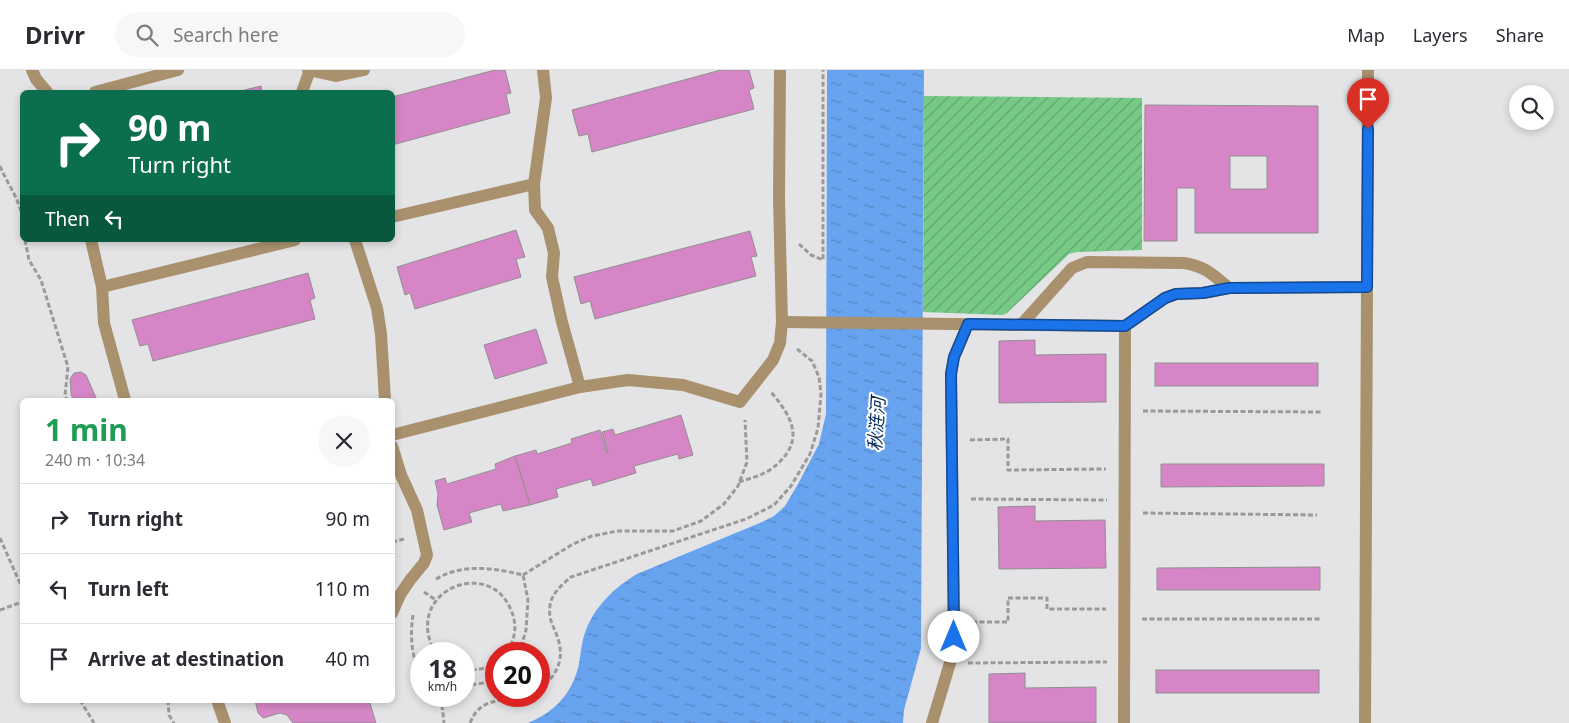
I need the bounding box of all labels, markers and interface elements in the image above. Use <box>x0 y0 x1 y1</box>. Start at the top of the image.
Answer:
search box <box>115 12 465 57</box>
text: Drivr <box>25 18 85 51</box>
icon: search <box>133 21 161 49</box>
text: Search here <box>173 22 279 48</box>
text: Map <box>1347 23 1385 47</box>
text: Layers <box>1413 23 1468 47</box>
text: Share <box>1496 23 1544 47</box>
pin <box>1347 78 1389 129</box>
icon: arrive <box>1354 85 1382 113</box>
map controls <box>1509 85 1554 130</box>
button: search <box>1509 85 1554 130</box>
text: 90 m <box>128 104 211 151</box>
icon: right <box>45 110 110 175</box>
text: Turn right <box>128 149 231 179</box>
icon: left <box>100 205 128 233</box>
text: Then <box>45 206 90 232</box>
water label: 秋涟河 <box>862 393 890 452</box>
text: 1 min <box>45 409 128 450</box>
button: close <box>318 415 370 467</box>
text: 240 m · 10:34 <box>45 449 145 471</box>
icon: right <box>45 505 73 533</box>
text: Turn right <box>88 506 183 532</box>
text: 90 m <box>326 506 370 532</box>
icon: left <box>45 575 73 603</box>
text: Turn left <box>88 576 169 602</box>
text: 110 m <box>315 576 370 602</box>
position arrow <box>927 610 979 662</box>
speed limit sign: 20 <box>485 642 550 707</box>
icon: arrive <box>45 645 73 673</box>
text: Arrive at destination <box>88 646 284 672</box>
text: 40 m <box>326 646 370 672</box>
text: 18 <box>428 651 457 685</box>
text: km/h <box>428 678 457 695</box>

